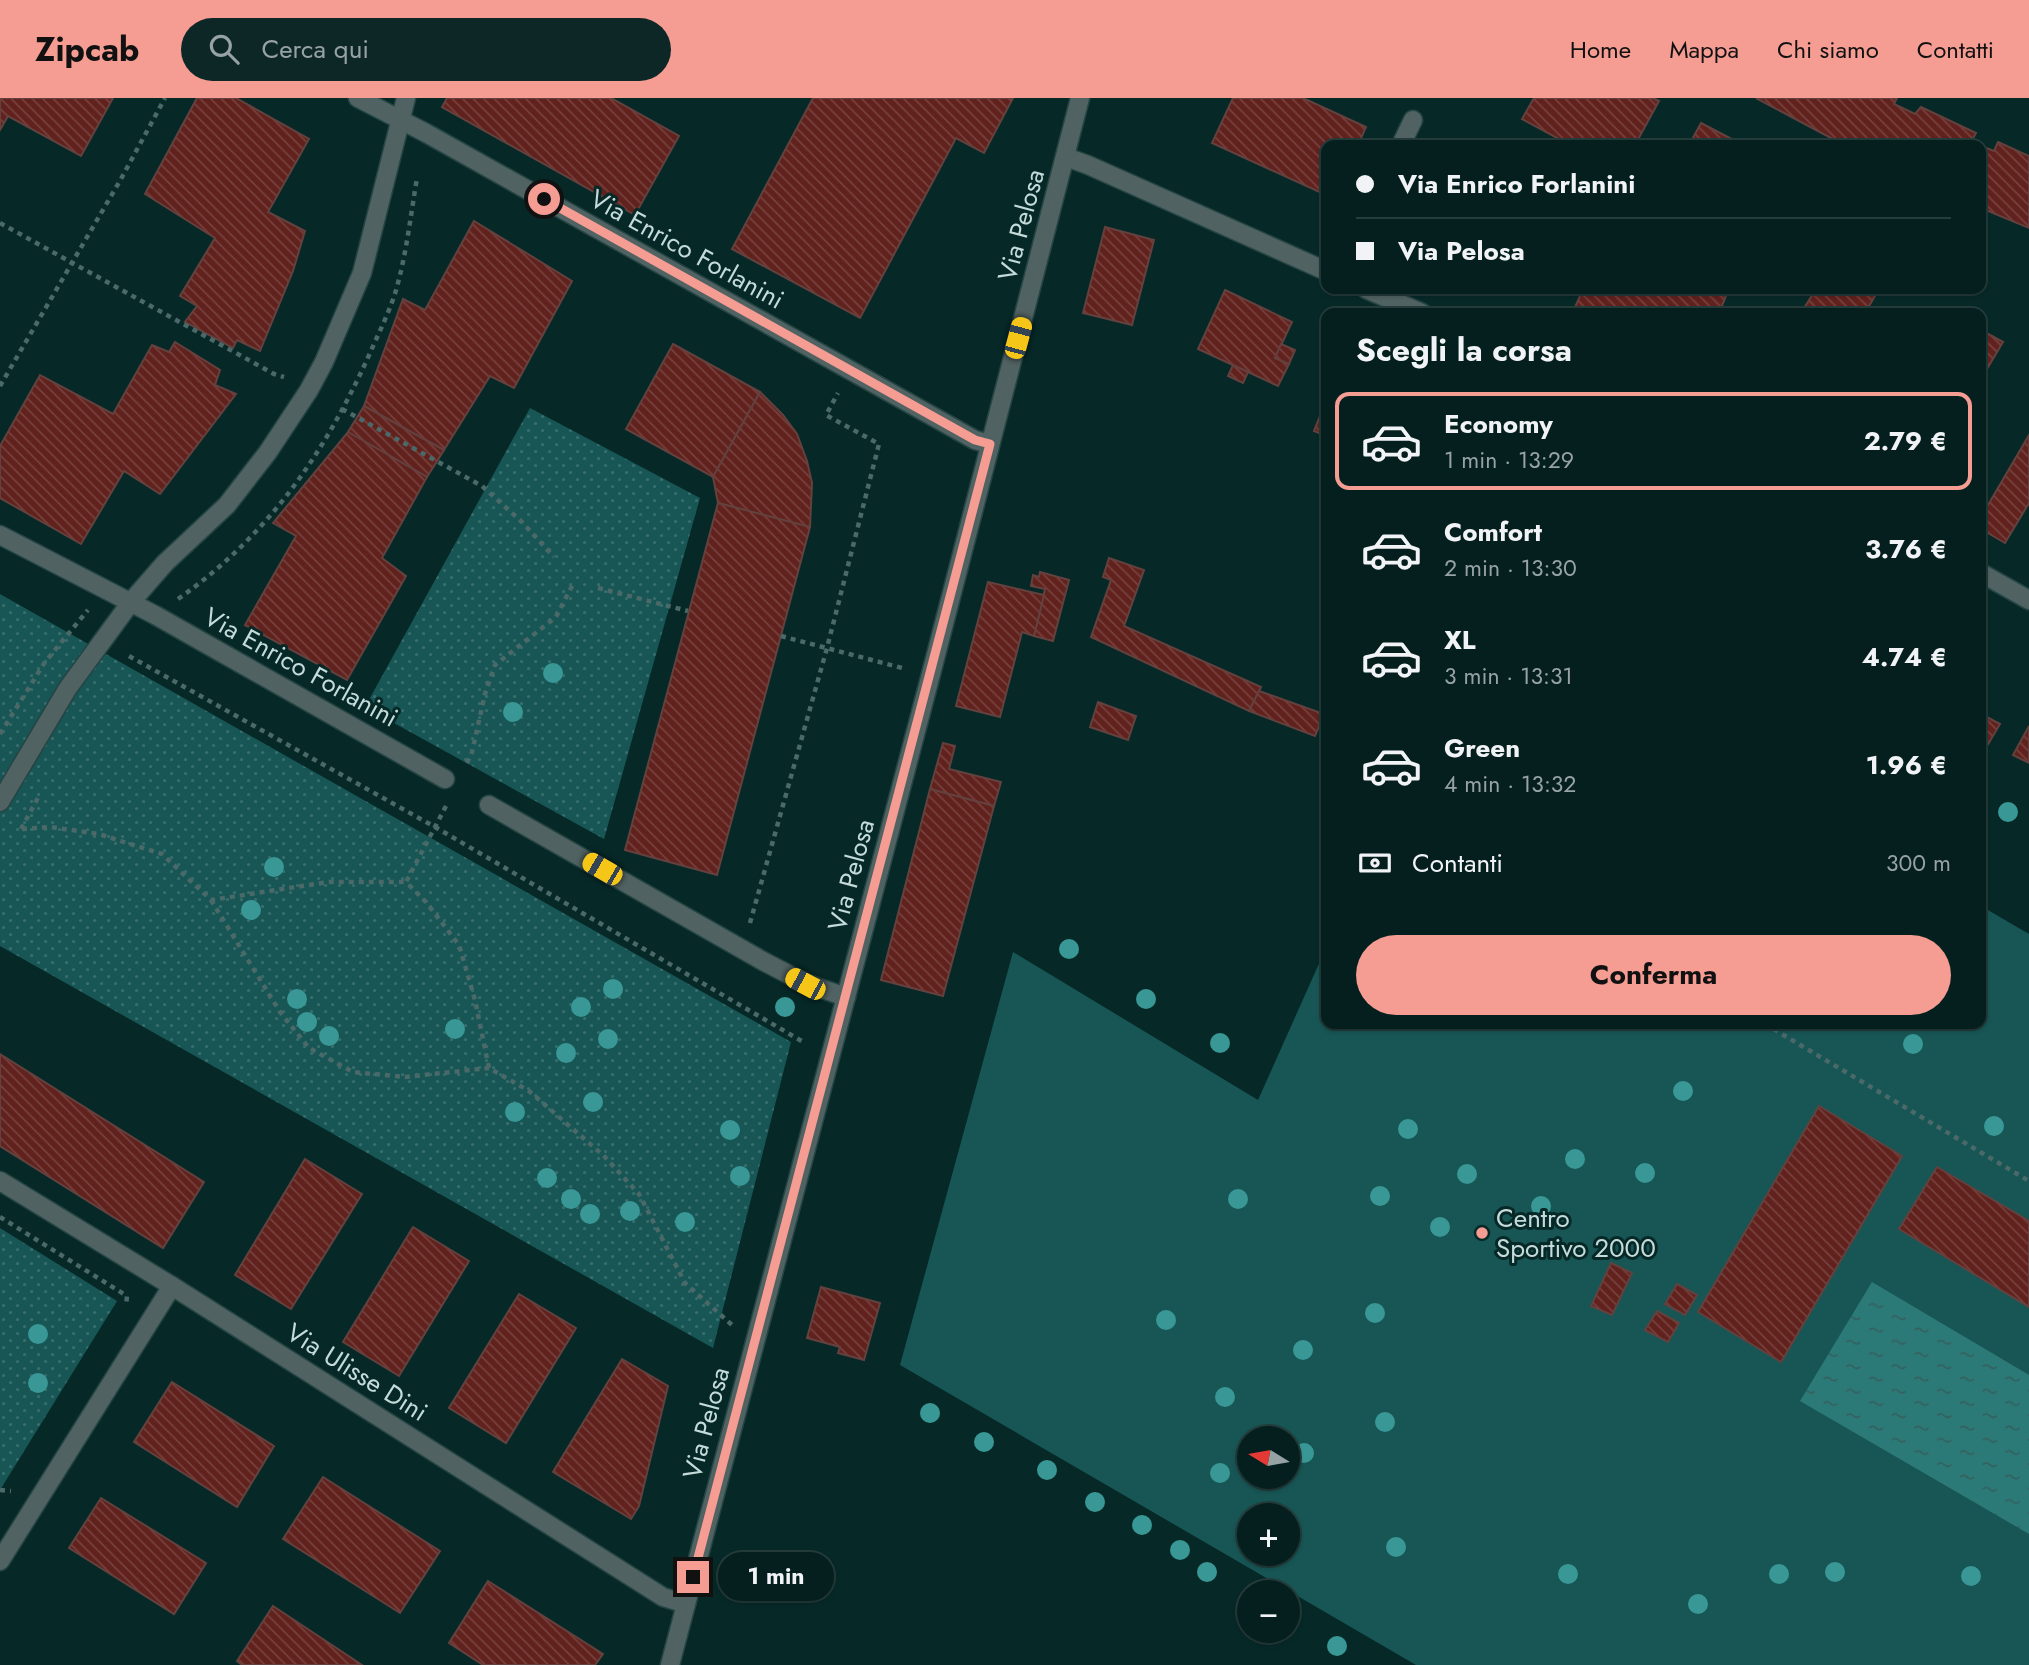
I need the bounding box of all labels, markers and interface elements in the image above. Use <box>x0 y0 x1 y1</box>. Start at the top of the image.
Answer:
search box <box>181 18 671 81</box>
text: Zipcab <box>35 26 139 73</box>
icon: search <box>205 30 243 68</box>
text: Cerca qui <box>261 30 369 68</box>
text: Home <box>1570 32 1631 67</box>
text: Mappa <box>1669 32 1739 67</box>
text: Chi siamo <box>1777 32 1879 67</box>
text: Contatti <box>1917 32 1994 67</box>
street label: Via Pelosa <box>988 165 1054 285</box>
text: Via Enrico Forlanini <box>1398 165 1635 203</box>
street label: Via Enrico Forlanini <box>583 180 791 318</box>
route start <box>528 183 560 215</box>
text: Via Pelosa <box>1398 232 1525 270</box>
car <box>1003 315 1034 361</box>
text: Scegli la corsa <box>1356 327 1572 373</box>
text: Economy <box>1444 405 1553 443</box>
icon: car <box>1360 410 1423 473</box>
text: 2.79 € <box>1864 422 1947 460</box>
text: 1 min · 13:29 <box>1444 443 1574 477</box>
text: Comfort <box>1444 513 1542 551</box>
icon: car <box>1360 518 1423 581</box>
text: 3.76 € <box>1865 530 1947 568</box>
text: 2 min · 13:30 <box>1444 551 1577 585</box>
street label: Via Enrico Forlanini <box>197 598 405 736</box>
text: XL <box>1444 621 1476 659</box>
icon: car <box>1360 626 1423 689</box>
text: 4.74 € <box>1862 638 1947 676</box>
text: 3 min · 13:31 <box>1444 659 1573 693</box>
text: Green <box>1444 729 1520 767</box>
icon: car <box>1360 734 1423 797</box>
text: 1.96 € <box>1866 746 1947 784</box>
text: 4 min · 13:32 <box>1444 767 1576 801</box>
street label: Via Pelosa <box>818 815 884 935</box>
icon: cash <box>1356 844 1394 882</box>
text: Contanti <box>1412 844 1503 882</box>
text: 300 m <box>1886 846 1951 880</box>
car <box>579 849 626 889</box>
button: Conferma <box>1356 935 1951 1015</box>
car <box>782 965 829 1003</box>
place label: Centro Sportivo 2000 <box>1496 1199 1656 1267</box>
marker: Centro Sportivo 2000 <box>1474 1225 1490 1241</box>
street label: Via Ulisse Dini <box>279 1313 435 1431</box>
street label: Via Pelosa <box>673 1363 739 1483</box>
north arrow <box>1237 1426 1300 1489</box>
map controls <box>1237 1426 1300 1643</box>
button: + <box>1237 1503 1300 1566</box>
callout: 1 min <box>718 1552 833 1602</box>
text: 1 min <box>747 1559 805 1593</box>
route end <box>677 1561 709 1593</box>
button: − <box>1237 1580 1300 1643</box>

